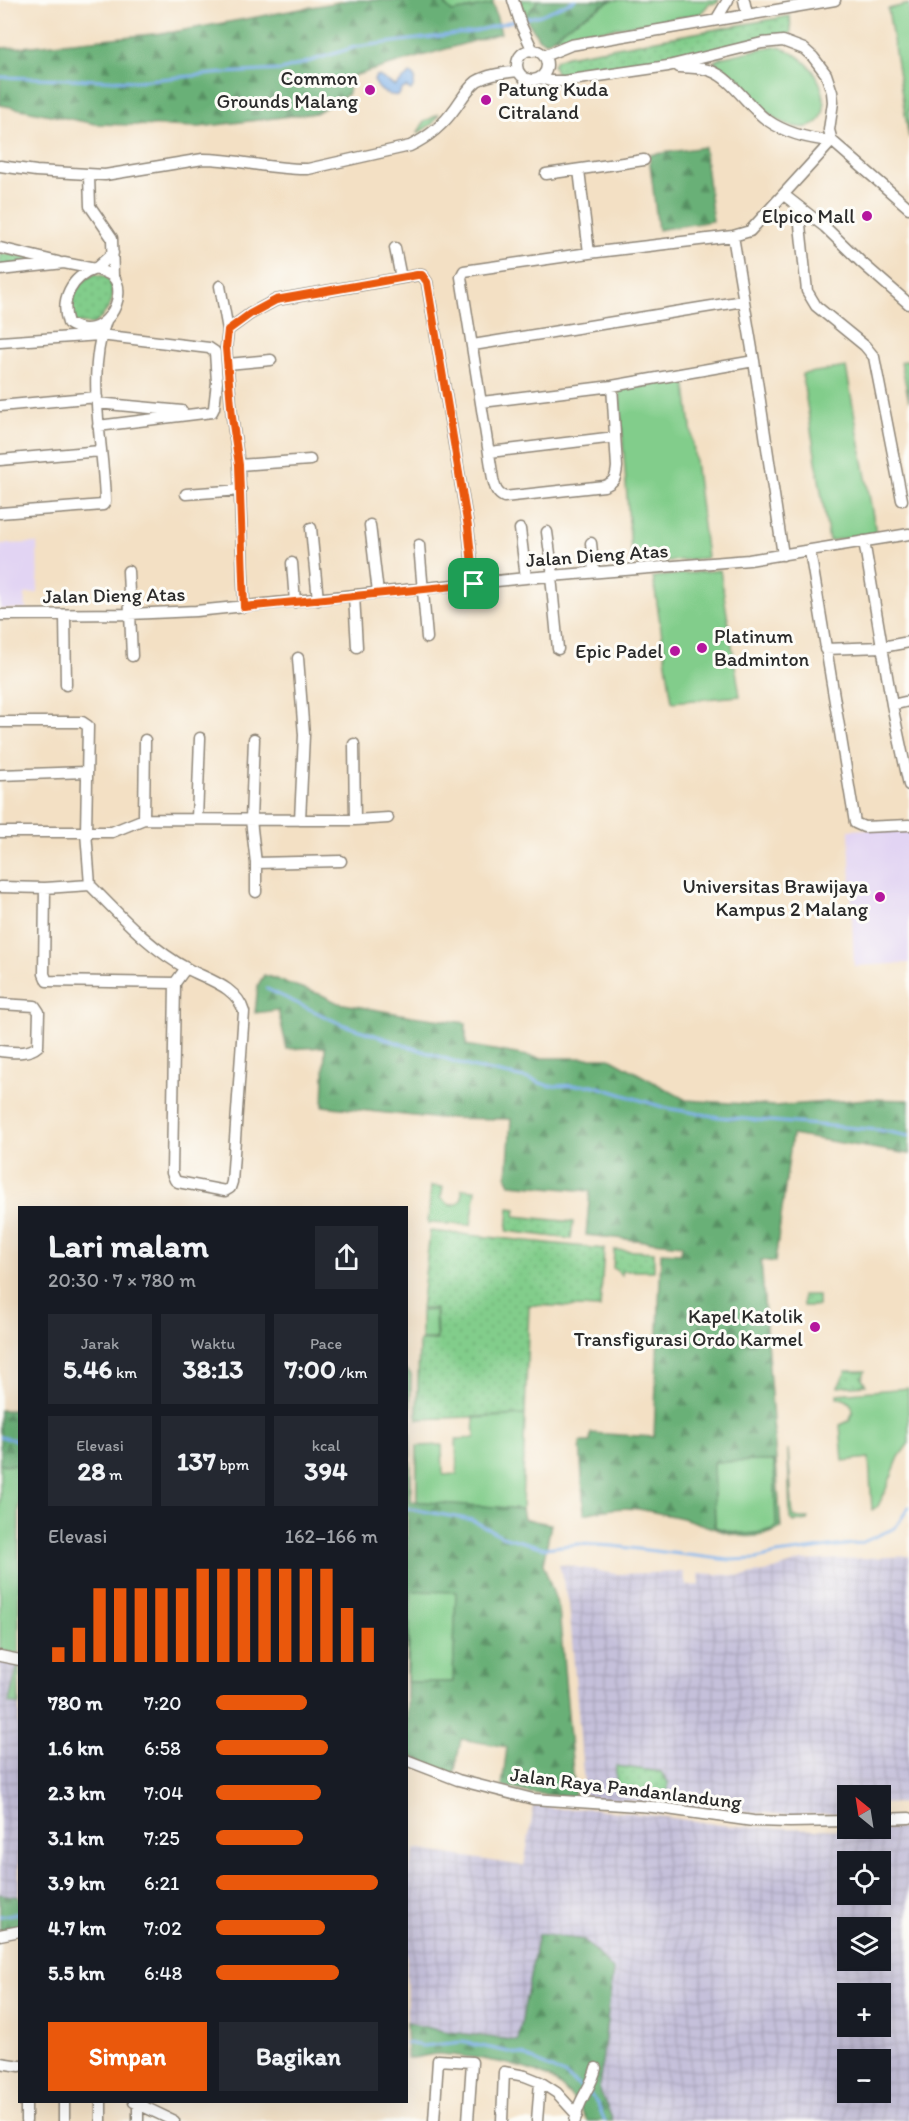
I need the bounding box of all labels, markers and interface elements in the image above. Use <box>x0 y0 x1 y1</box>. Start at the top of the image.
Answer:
place label: Common Grounds Malang <box>216 66 359 113</box>
place label: Patung Kuda Citraland <box>498 77 609 124</box>
marker: Common Grounds Malang <box>363 83 377 97</box>
marker: Patung Kuda Citraland <box>479 93 493 107</box>
place label: Elpico Mall <box>762 204 855 228</box>
marker: Elpico Mall <box>860 209 874 223</box>
street label: Jalan Dieng Atas <box>525 538 669 572</box>
pin <box>448 558 499 609</box>
icon: arrive <box>457 567 490 600</box>
street label: Jalan Dieng Atas <box>42 582 186 608</box>
place label: Platinum Badminton <box>714 624 810 671</box>
place label: Epic Padel <box>575 639 663 663</box>
marker: Platinum Badminton <box>695 641 709 655</box>
marker: Epic Padel <box>668 644 682 658</box>
place label: Universitas Brawijaya Kampus 2 Malang <box>682 874 869 921</box>
marker: Universitas Brawijaya Kampus 2 Malang <box>873 890 887 904</box>
text: Lari malam <box>48 1226 209 1265</box>
button: share <box>315 1226 378 1289</box>
text: 20:30 · 7 × 780 m <box>48 1268 196 1292</box>
place label: Kapel Katolik Transfigurasi Ordo Karmel <box>574 1304 803 1351</box>
marker: Kapel Katolik Transfigurasi Ordo Karmel <box>808 1320 822 1334</box>
text: Jarak <box>81 1334 119 1353</box>
text: Waktu <box>191 1334 235 1353</box>
text: Pace <box>310 1334 342 1353</box>
text: 5.46 <box>63 1353 112 1385</box>
text: 38:13 <box>182 1353 244 1385</box>
text: 7:00 <box>285 1353 336 1385</box>
text: km <box>112 1363 137 1382</box>
text: /km <box>336 1363 367 1382</box>
text: Elevasi <box>76 1436 124 1455</box>
text: kcal <box>312 1436 340 1455</box>
text: 137 <box>177 1445 216 1477</box>
text: 28 <box>78 1455 105 1487</box>
text: bpm <box>216 1455 249 1474</box>
text: 394 <box>304 1455 348 1487</box>
text: m <box>105 1465 123 1484</box>
text: Elevasi <box>48 1524 107 1548</box>
text: 162–166 m <box>285 1524 378 1548</box>
text: 780 m <box>48 1691 103 1715</box>
text: 7:20 <box>144 1691 182 1715</box>
text: 1.6 km <box>48 1736 104 1760</box>
text: 6:58 <box>144 1736 181 1760</box>
street label: Jalan Raya Pandanlandung <box>509 1762 744 1814</box>
text: 2.3 km <box>48 1781 105 1805</box>
text: 7:04 <box>144 1781 183 1805</box>
north arrow <box>837 1785 891 1839</box>
map controls <box>837 1785 891 2103</box>
text: 3.1 km <box>48 1826 104 1850</box>
text: 7:25 <box>144 1826 180 1850</box>
button: locate <box>837 1851 891 1905</box>
text: 3.9 km <box>48 1871 105 1895</box>
text: 6:21 <box>144 1871 179 1895</box>
text: 4.7 km <box>48 1916 106 1940</box>
text: 7:02 <box>144 1916 182 1940</box>
button: layers <box>837 1917 891 1971</box>
text: 5.5 km <box>48 1961 105 1985</box>
text: 6:48 <box>144 1961 182 1985</box>
button: + <box>837 1983 891 2037</box>
button: Simpan <box>48 2022 207 2091</box>
button: Bagikan <box>219 2022 378 2091</box>
button: − <box>837 2049 891 2103</box>

